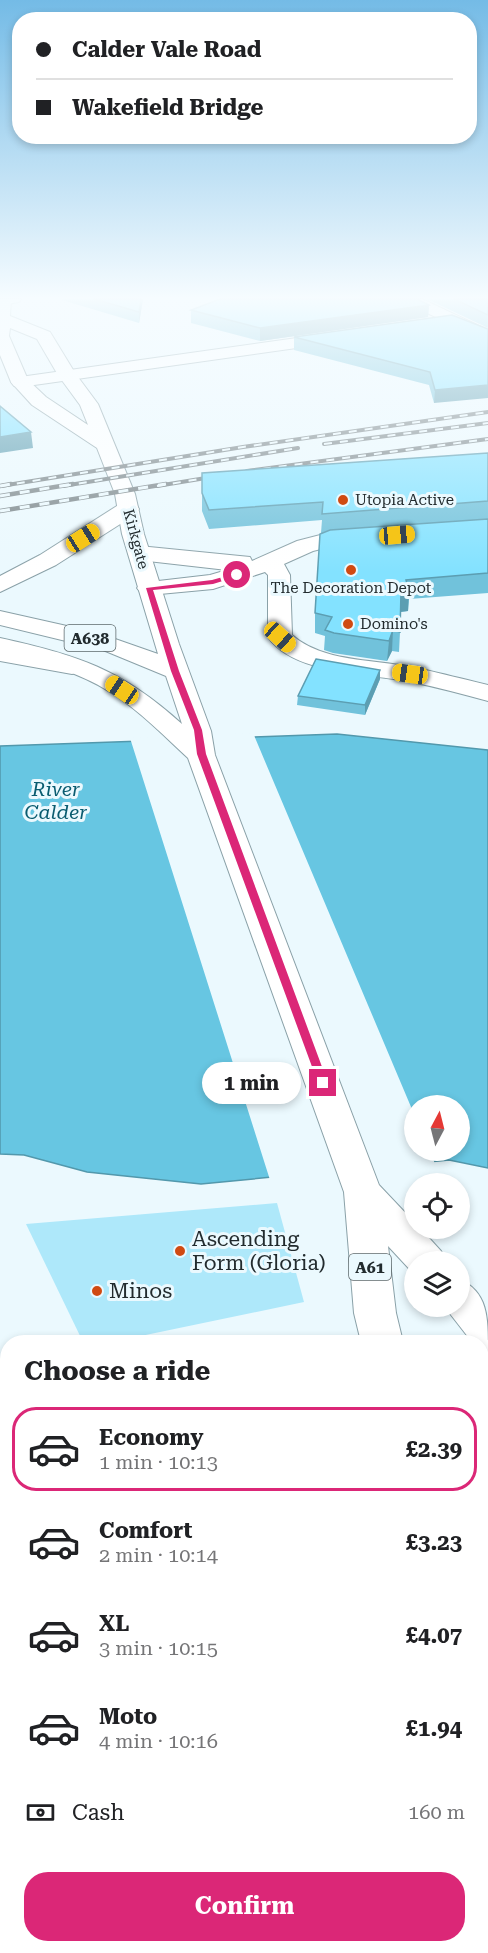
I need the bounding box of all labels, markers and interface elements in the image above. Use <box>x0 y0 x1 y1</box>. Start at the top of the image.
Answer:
text: Calder Vale Road <box>72 37 261 62</box>
text: Wakefield Bridge <box>72 95 263 120</box>
place label: Utopia Active <box>355 491 454 509</box>
marker: Utopia Active <box>336 493 350 507</box>
street label: Kirkgate <box>119 507 153 571</box>
car <box>63 521 103 555</box>
car <box>378 524 416 546</box>
route start <box>223 561 250 588</box>
marker: The Decoration Depot <box>344 563 358 577</box>
place label: The Decoration Depot <box>271 579 432 597</box>
place label: Domino's <box>360 615 428 633</box>
marker: Domino's <box>341 617 355 631</box>
car <box>261 618 299 656</box>
road number: A638 <box>64 625 116 651</box>
car <box>391 663 429 685</box>
car <box>102 672 142 708</box>
water label: River Calder <box>24 777 88 824</box>
callout: 1 min <box>203 1062 302 1104</box>
route end <box>309 1069 336 1096</box>
text: 1 min <box>224 1071 279 1095</box>
north arrow <box>404 1095 470 1161</box>
map controls <box>404 1095 470 1317</box>
button: locate <box>404 1173 470 1239</box>
place label: Ascending Form (Gloria) <box>192 1227 326 1275</box>
marker: Ascending Form (Gloria) <box>173 1244 187 1258</box>
button: layers <box>404 1251 470 1317</box>
road number: A61 <box>349 1254 391 1280</box>
place label: Minos <box>109 1279 172 1303</box>
marker: Minos <box>90 1284 104 1298</box>
text: Choose a ride <box>24 1355 210 1387</box>
icon: car <box>27 1422 81 1476</box>
text: Economy <box>99 1425 203 1450</box>
text: £2.39 <box>406 1437 462 1462</box>
text: 1 min · 10:13 <box>99 1450 218 1474</box>
icon: car <box>27 1515 81 1569</box>
text: Comfort <box>99 1518 192 1543</box>
text: £3.23 <box>406 1530 462 1555</box>
text: 2 min · 10:14 <box>99 1543 218 1567</box>
icon: car <box>27 1608 81 1662</box>
text: XL <box>99 1611 129 1636</box>
text: £4.07 <box>406 1623 462 1648</box>
text: 3 min · 10:15 <box>99 1636 218 1660</box>
icon: car <box>27 1701 81 1755</box>
text: Moto <box>99 1704 157 1729</box>
text: £1.94 <box>406 1716 462 1741</box>
text: 4 min · 10:16 <box>99 1729 218 1753</box>
icon: cash <box>24 1796 57 1829</box>
text: Cash <box>72 1800 124 1825</box>
text: 160 m <box>408 1800 465 1824</box>
button: Confirm <box>24 1872 465 1941</box>

